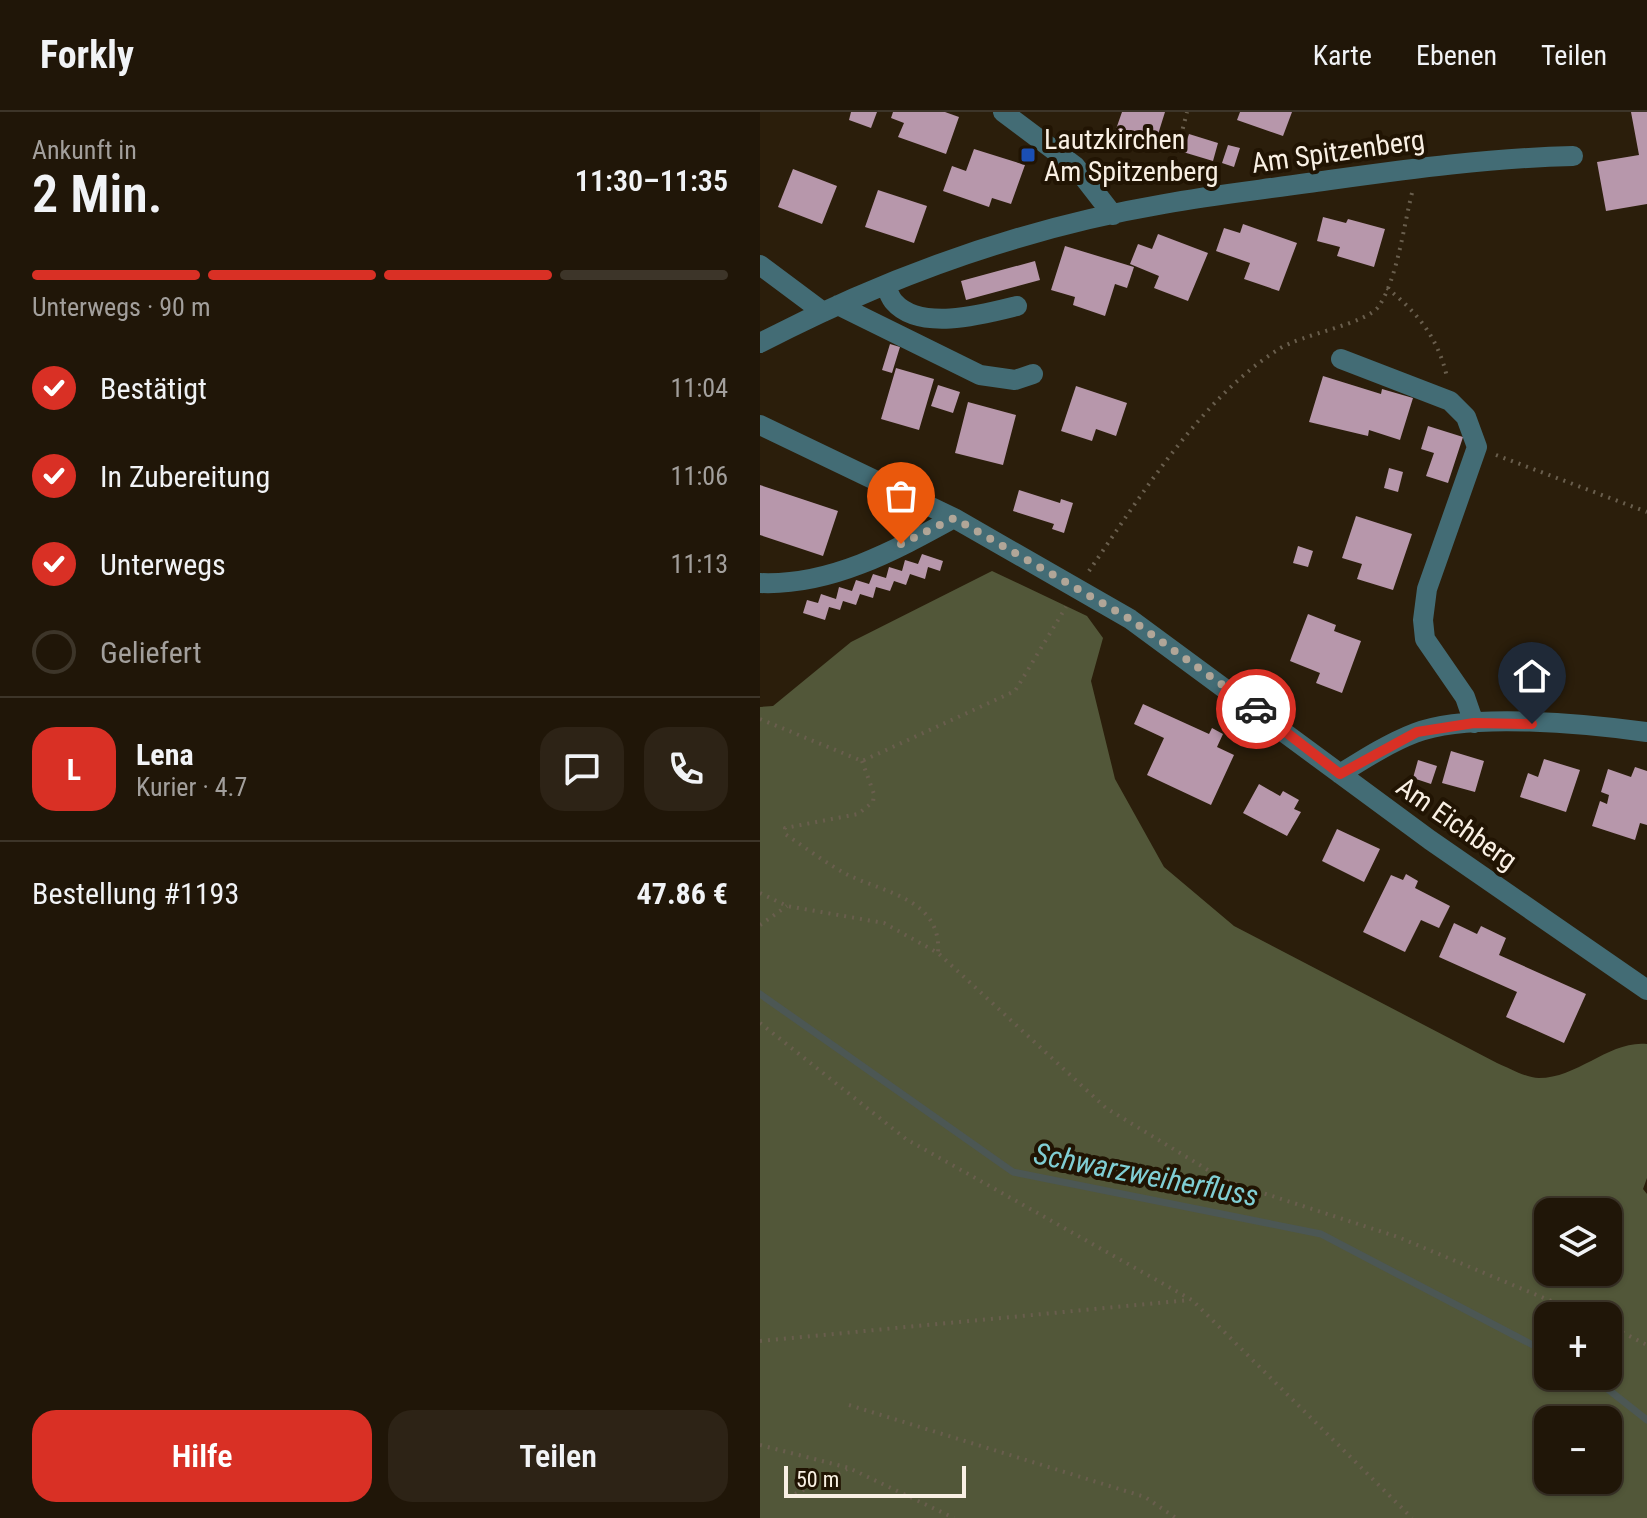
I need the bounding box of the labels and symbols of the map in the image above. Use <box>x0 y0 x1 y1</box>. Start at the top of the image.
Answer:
place label: Lautzkirchen Am Spitzenberg <box>1044 123 1218 188</box>
street label: Am Spitzenberg <box>1249 123 1427 180</box>
marker: Lautzkirchen Am Spitzenberg <box>1019 146 1037 164</box>
pin <box>867 462 935 544</box>
pin <box>1498 642 1566 724</box>
courier <box>1216 669 1296 749</box>
street label: Am Eichberg <box>1390 770 1523 877</box>
water label: Schwarzweiherfluss <box>1031 1136 1261 1213</box>
scale bar <box>784 1462 966 1498</box>

